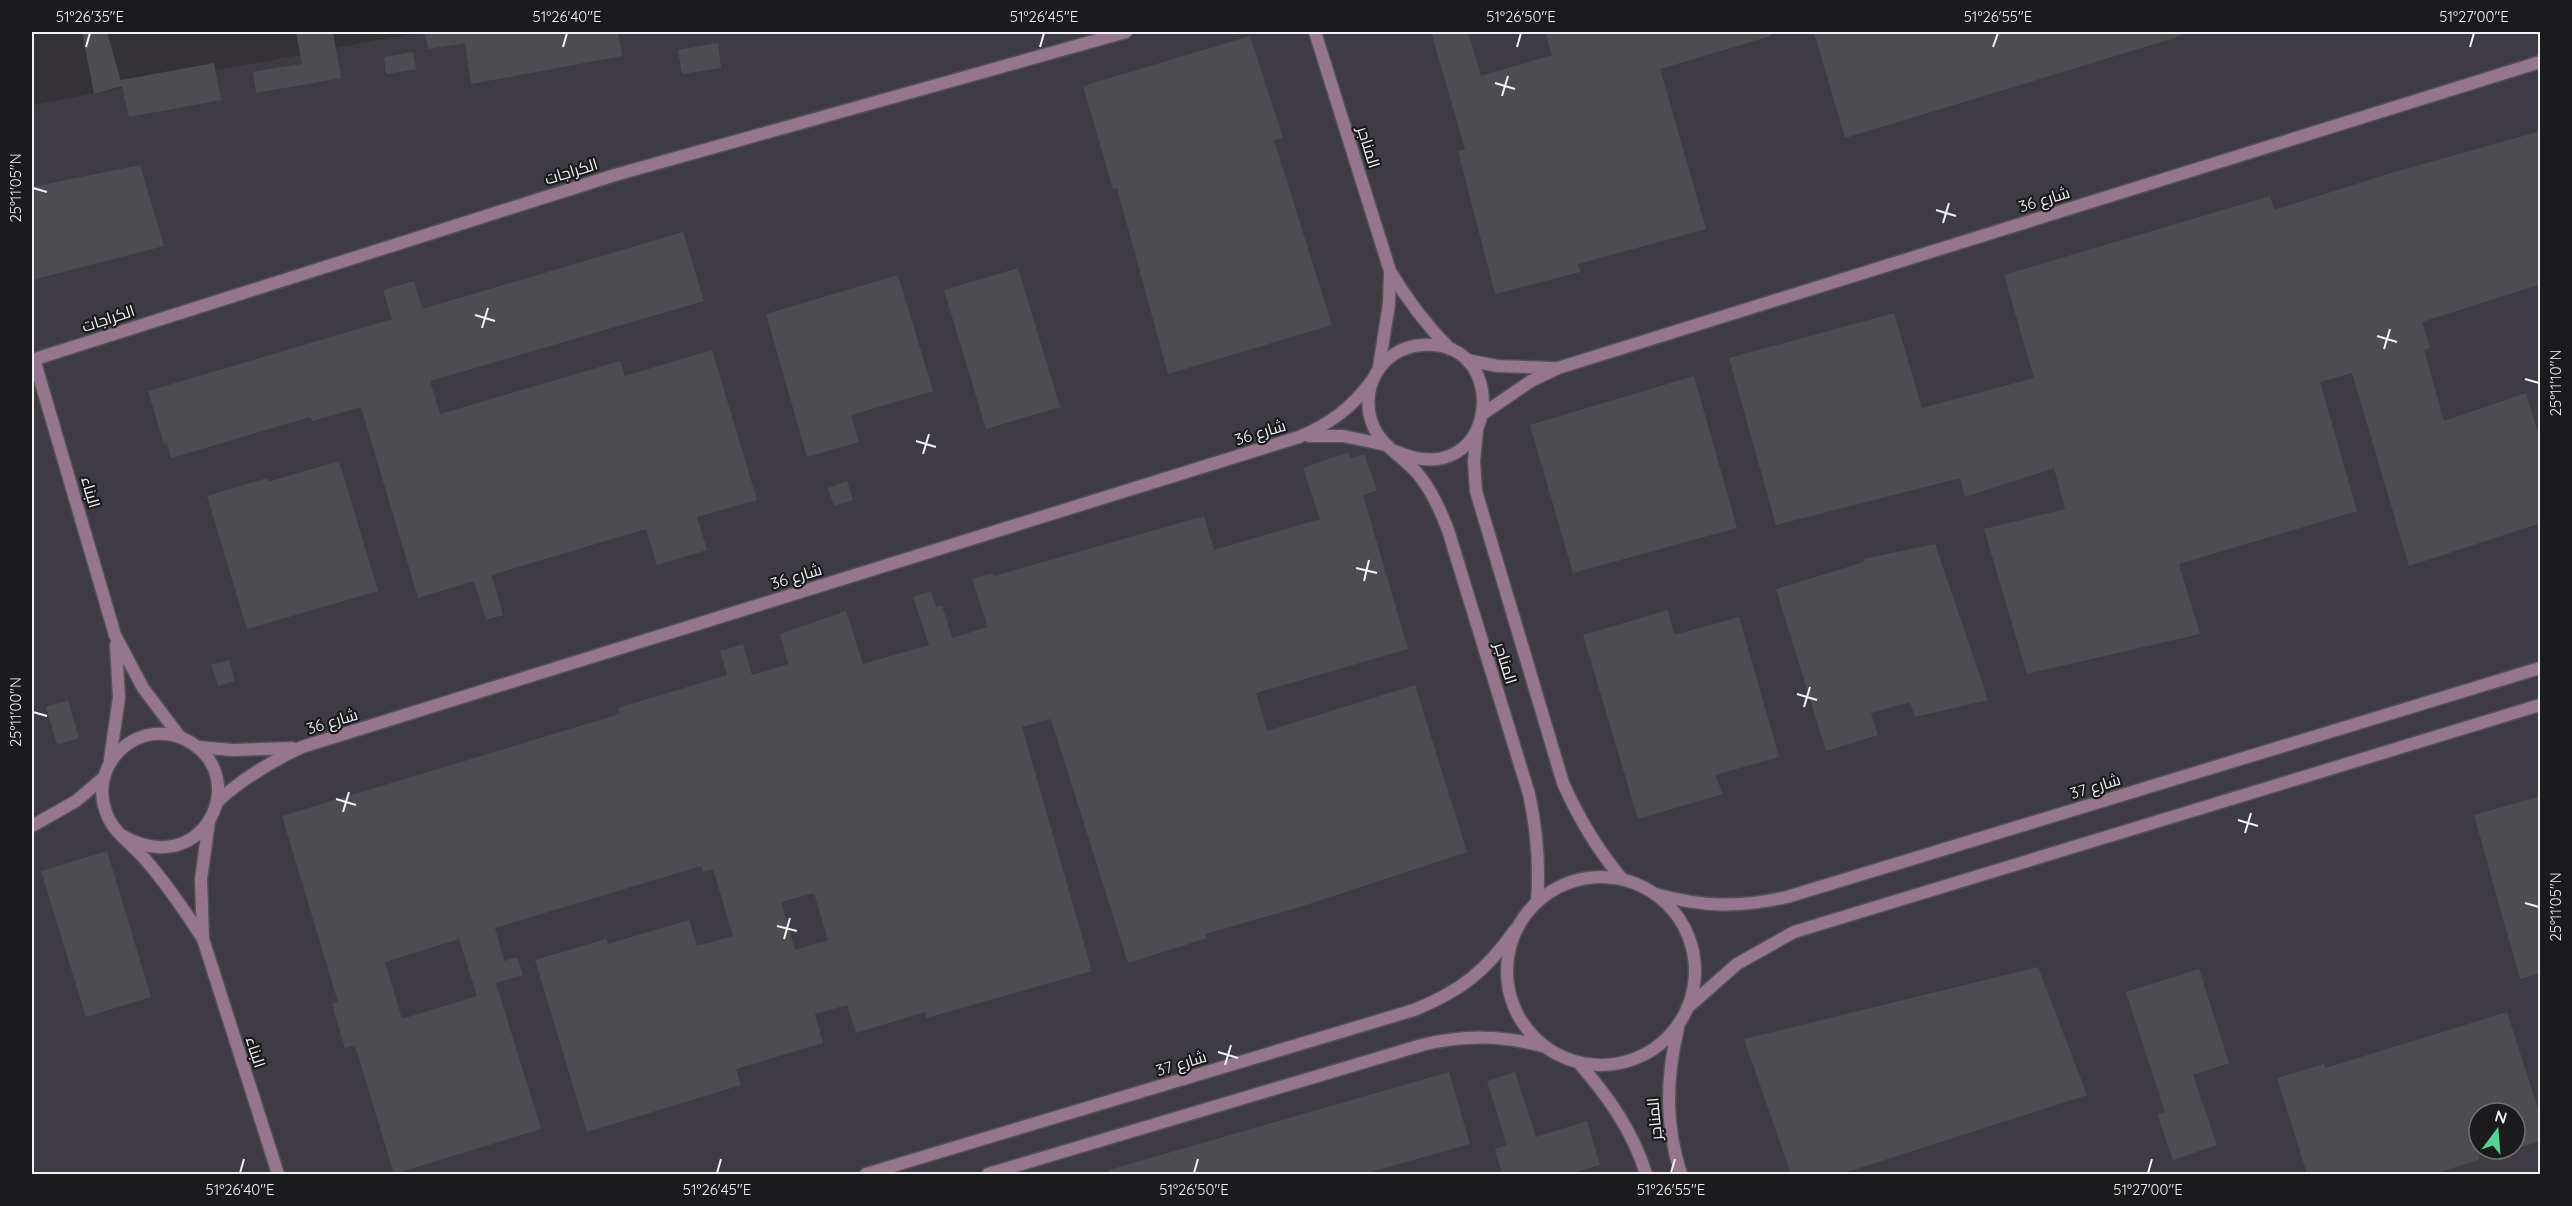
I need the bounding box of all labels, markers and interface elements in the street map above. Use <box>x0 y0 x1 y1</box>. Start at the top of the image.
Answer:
text: 51°26'35"E <box>56 7 124 26</box>
text: 51°26'40"E <box>532 7 602 26</box>
text: 51°26'45"E <box>1010 7 1078 26</box>
text: 51°26'50"E <box>1486 7 1556 26</box>
text: 51°26'55"E <box>1964 7 2032 26</box>
text: 51°27'00"E <box>2439 7 2509 26</box>
street label: المناجر <box>1353 123 1385 170</box>
text: 25°11'05"N <box>6 153 25 223</box>
street label: الكراجات <box>542 153 600 189</box>
street label: شارع 36 <box>2016 182 2073 218</box>
street label: الكراجات <box>79 300 137 336</box>
text: 25°11'10"N <box>2546 350 2565 416</box>
street label: شارع 36 <box>1232 415 1289 451</box>
street label: البناء <box>77 474 105 510</box>
street label: شارع 36 <box>768 559 825 595</box>
street label: المناجر <box>1490 639 1522 686</box>
text: 25°11'00"N <box>6 677 25 747</box>
street label: شارع 36 <box>304 704 361 740</box>
street label: شارع 37 <box>2067 769 2123 805</box>
text: 25°11'05"N <box>2546 872 2565 942</box>
street label: البناء <box>242 1034 270 1070</box>
street label: شارع 37 <box>1153 1046 1209 1082</box>
street label: المناجر <box>1642 1097 1666 1142</box>
north arrow <box>2467 1101 2527 1161</box>
text: N <box>2493 1105 2510 1128</box>
text: 51°26'40"E <box>205 1180 275 1199</box>
text: 51°26'45"E <box>683 1180 751 1199</box>
text: 51°26'50"E <box>1159 1180 1229 1199</box>
text: 51°26'55"E <box>1637 1180 1705 1199</box>
text: 51°27'00"E <box>2113 1180 2183 1199</box>

